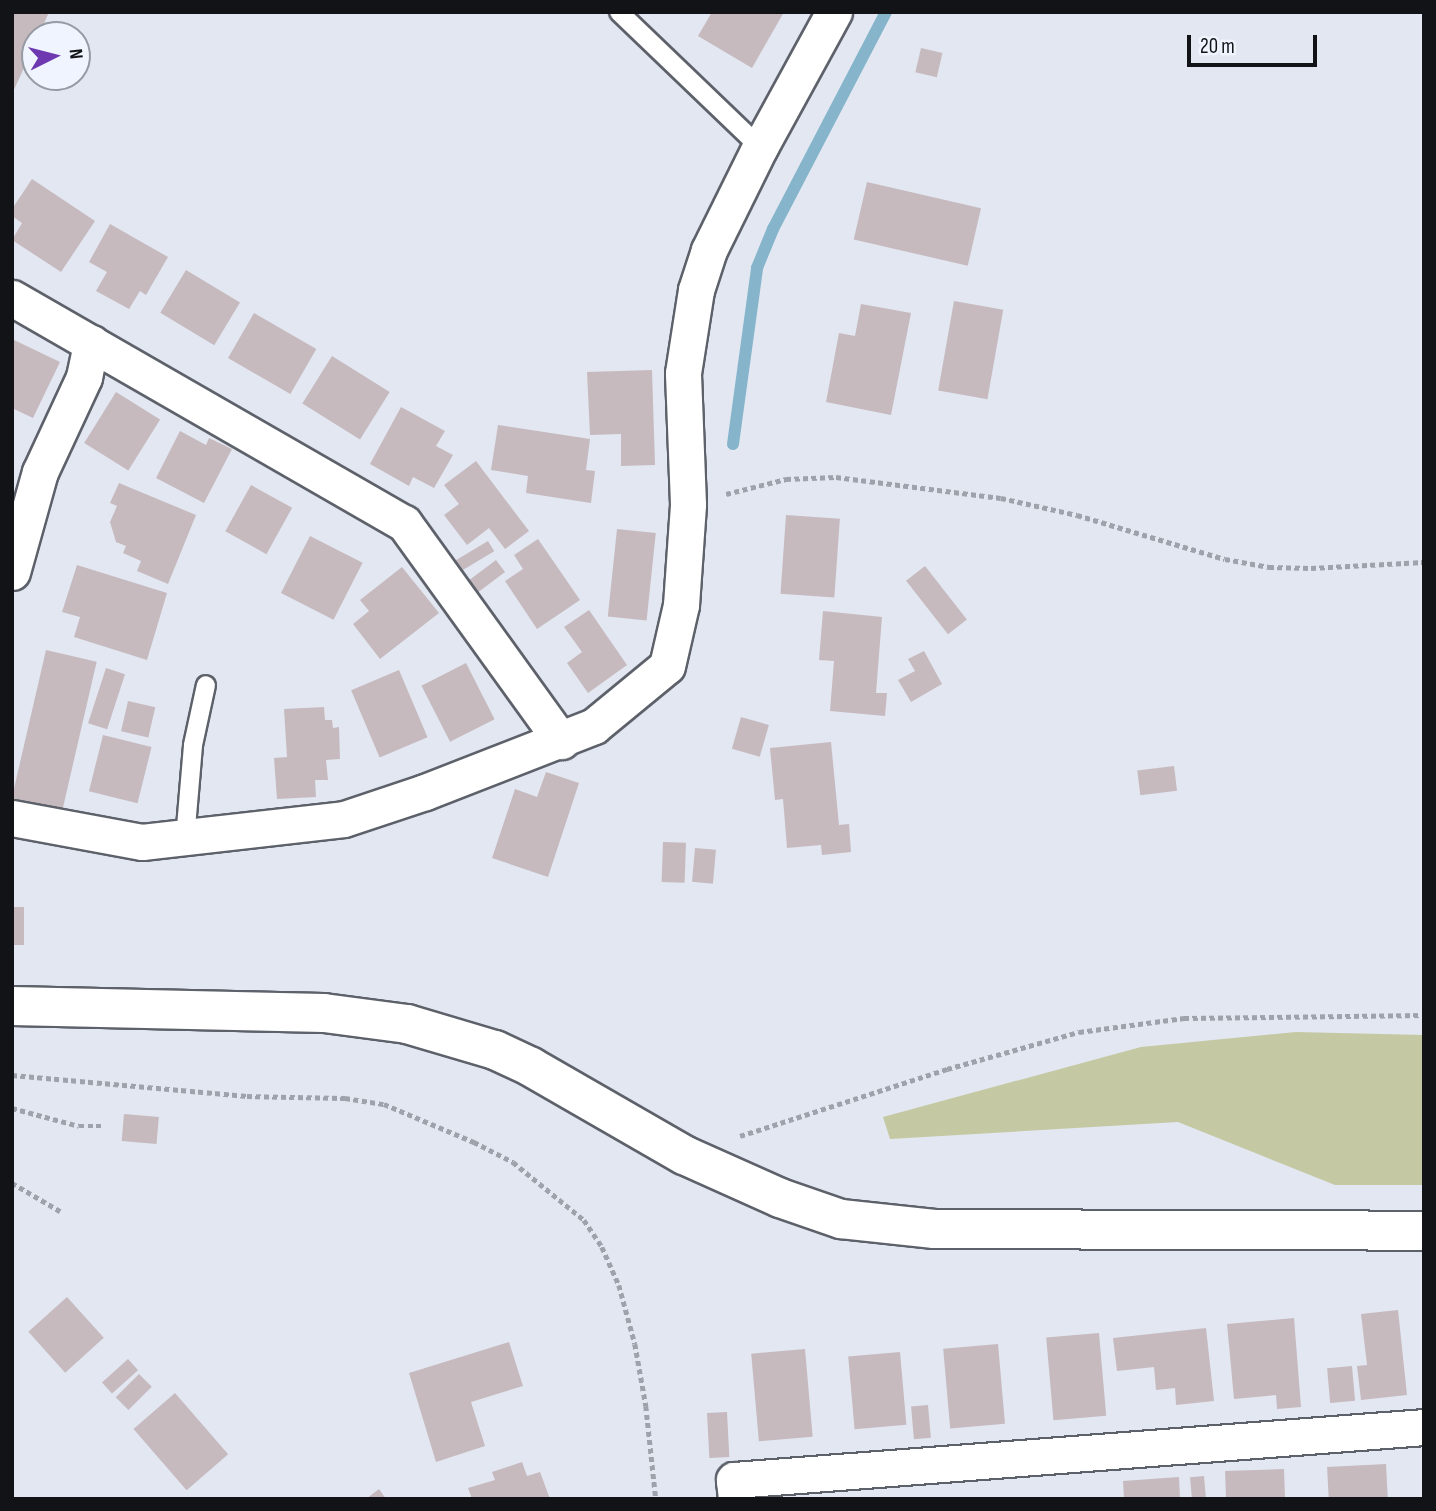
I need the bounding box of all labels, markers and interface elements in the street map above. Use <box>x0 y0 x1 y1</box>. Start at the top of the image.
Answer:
north arrow <box>21 21 91 91</box>
scale bar <box>1191 21 1320 65</box>
text: 20 m <box>1200 34 1235 59</box>
text: N <box>63 48 87 60</box>

